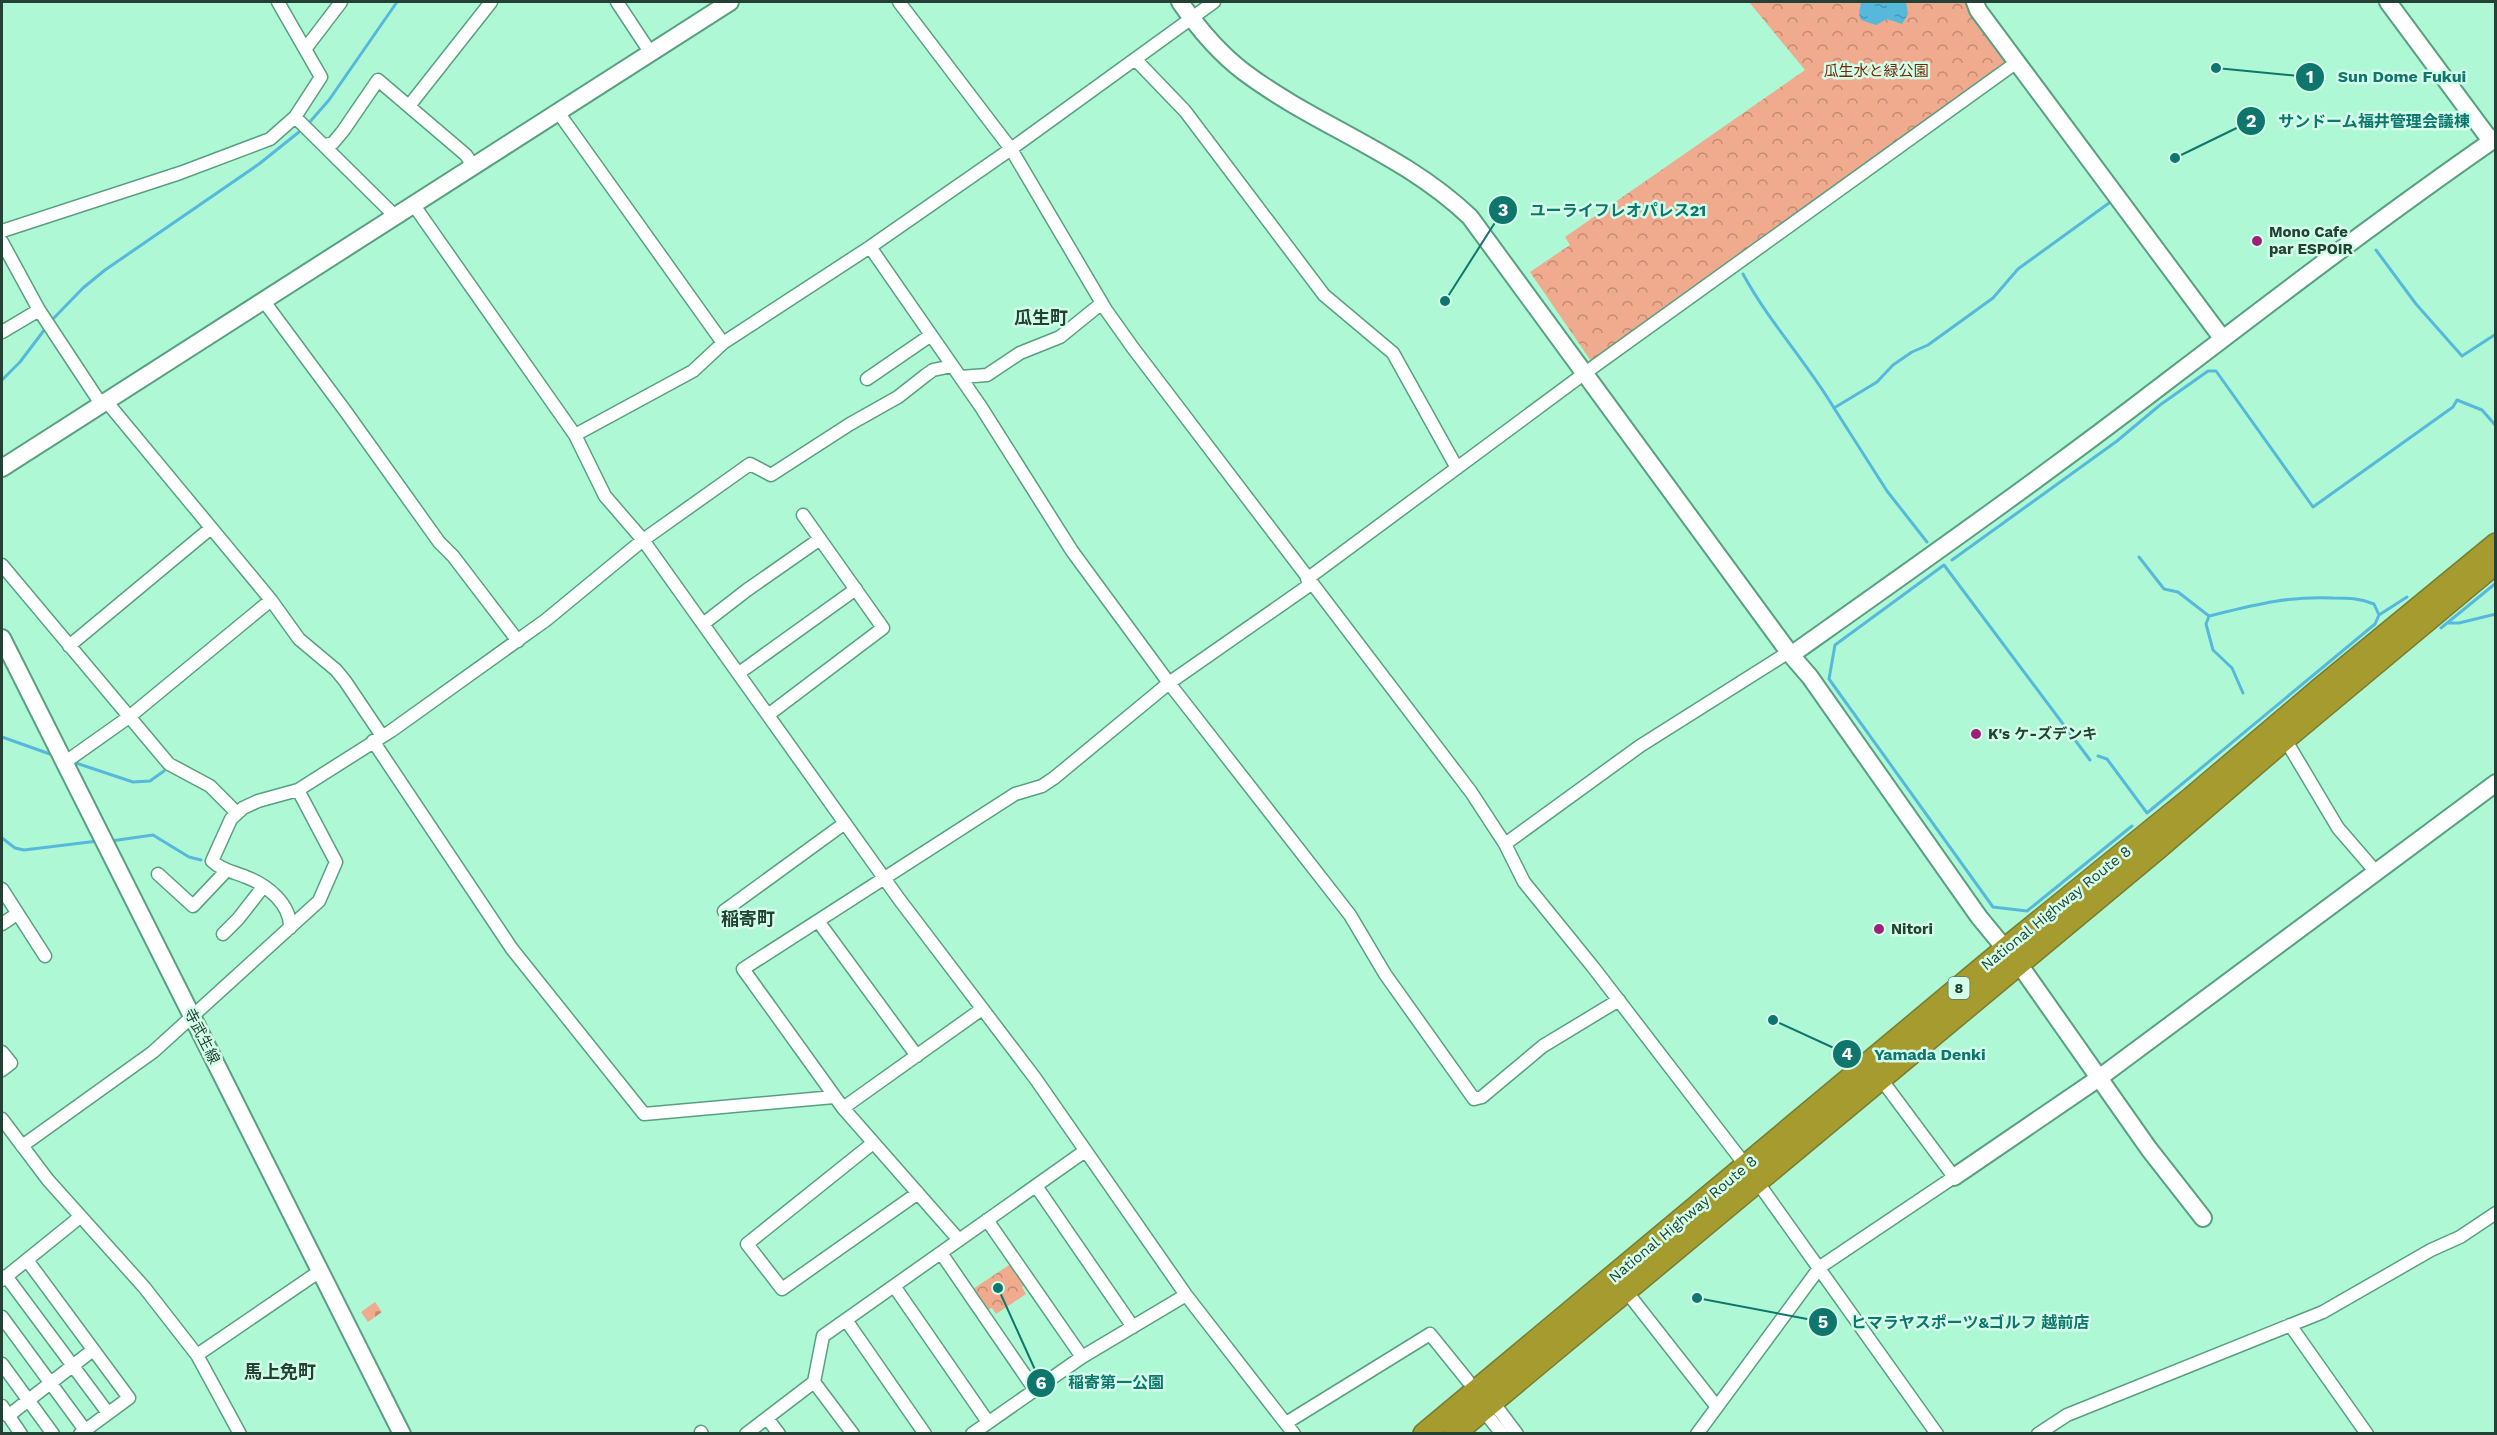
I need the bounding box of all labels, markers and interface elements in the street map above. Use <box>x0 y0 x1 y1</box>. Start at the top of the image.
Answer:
callout: Sun Dome Fukui <box>2295 60 2478 94</box>
park label: 瓜生水と緑公園 <box>1823 62 1929 80</box>
text: 1 <box>2306 66 2314 87</box>
text: Sun Dome Fukui <box>2338 67 2466 86</box>
callout: サンドーム福井管理会議棟 <box>2236 104 2482 138</box>
text: 2 <box>2246 110 2256 131</box>
text: サンドーム福井管理会議棟 <box>2278 112 2470 131</box>
callout: ユーライフレオパレス21 <box>1488 193 1718 227</box>
text: 3 <box>1498 199 1508 220</box>
text: ユーライフレオパレス21 <box>1530 201 1706 220</box>
place label: Mono Cafe par ESPOIR <box>2269 223 2354 258</box>
marker: Mono Cafe par ESPOIR <box>2250 234 2264 248</box>
district label: 瓜生町 <box>1014 307 1068 328</box>
place label: K's ケ-ズデンキ <box>1988 725 2097 743</box>
marker: K's ケ-ズデンキ <box>1969 727 1983 741</box>
street label: National Highway Route 8 <box>1977 842 2135 974</box>
district label: 稲寄町 <box>721 908 775 929</box>
place label: Nitori <box>1891 920 1933 938</box>
marker: Nitori <box>1872 922 1886 936</box>
road number: 8 <box>1948 977 1970 999</box>
street label: 寺武生線 <box>180 1005 224 1067</box>
callout: Yamada Denki <box>1832 1037 1998 1071</box>
text: 4 <box>1841 1043 1853 1064</box>
text: Yamada Denki <box>1874 1045 1986 1064</box>
street label: National Highway Route 8 <box>1605 1152 1761 1286</box>
callout: ヒマラヤスポーツ&ゴルフ 越前店 <box>1808 1305 2101 1339</box>
text: 5 <box>1818 1311 1828 1332</box>
text: ヒマラヤスポーツ&ゴルフ 越前店 <box>1851 1313 2089 1332</box>
district label: 馬上免町 <box>244 1361 316 1382</box>
callout: 稲寄第一公園 <box>1026 1366 1176 1400</box>
text: 6 <box>1035 1372 1047 1393</box>
text: 稲寄第一公園 <box>1068 1373 1164 1392</box>

